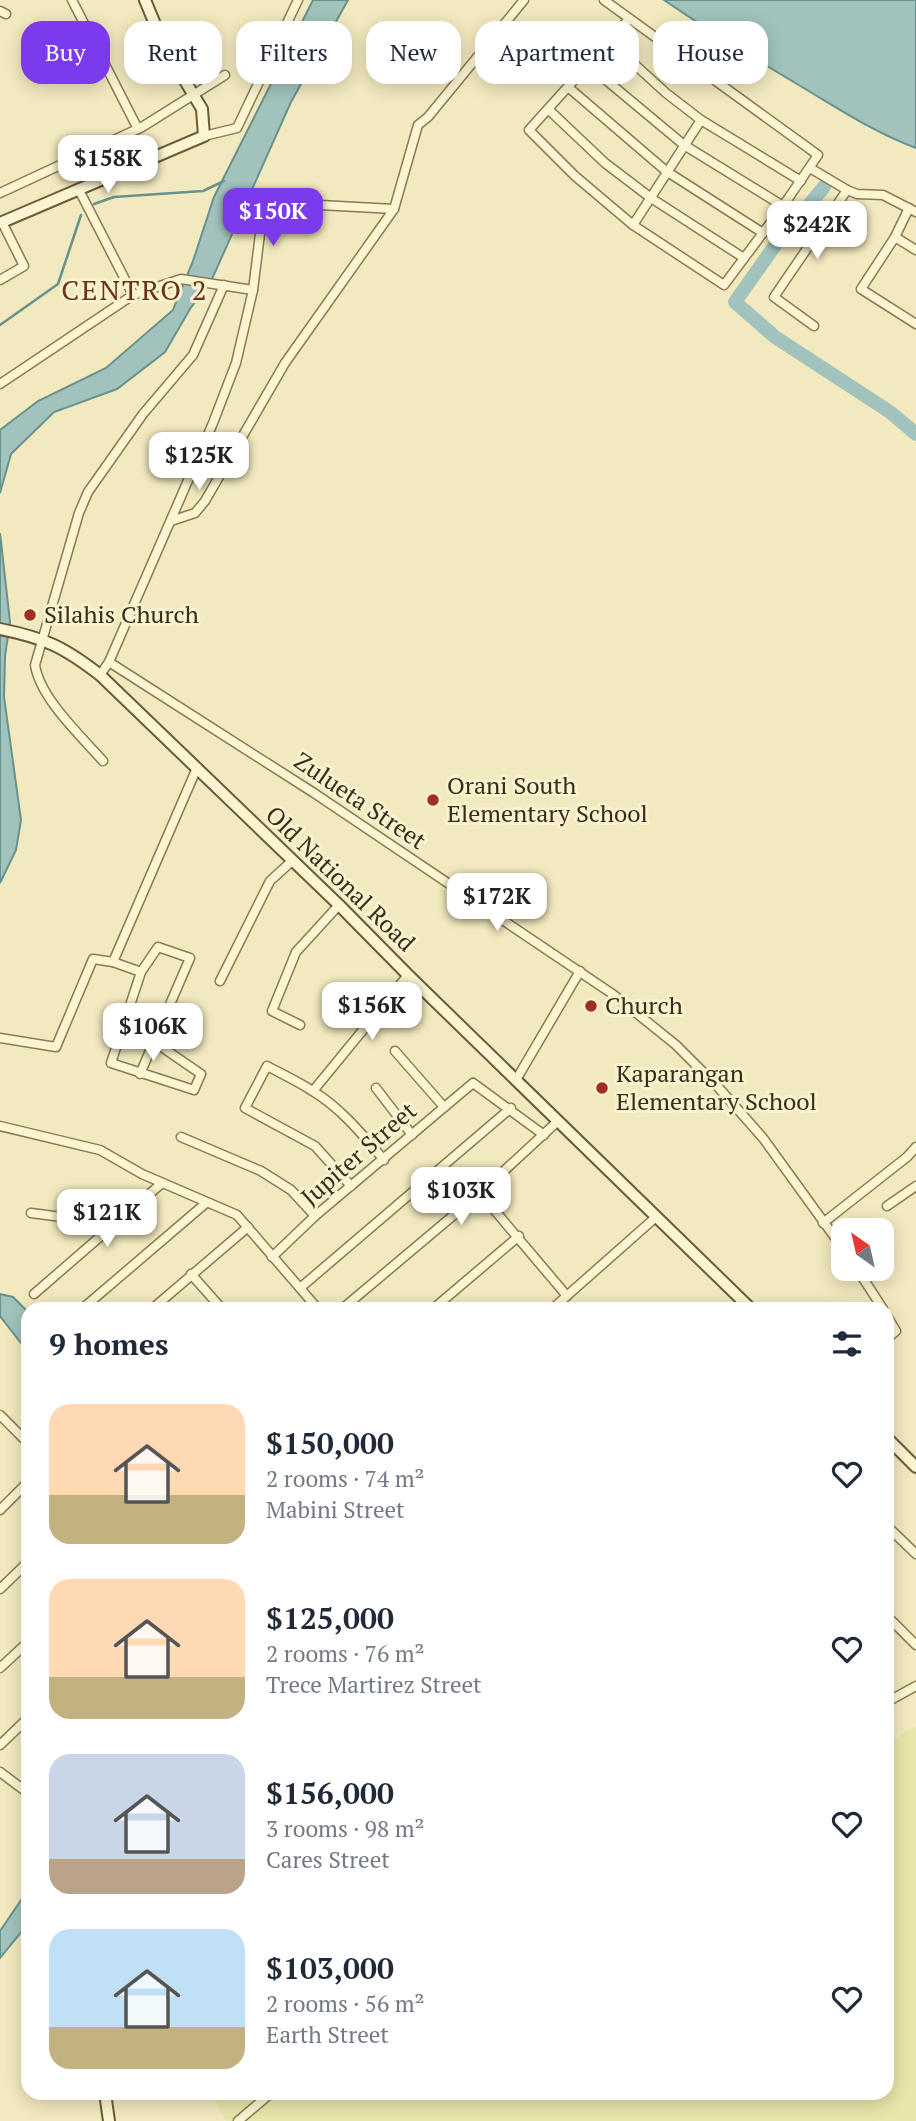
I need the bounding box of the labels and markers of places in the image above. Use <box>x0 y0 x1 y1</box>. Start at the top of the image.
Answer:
pin: $158K <box>59 136 157 195</box>
pin: $150K <box>224 188 322 248</box>
pin: $242K <box>768 202 866 261</box>
pin: $125K <box>150 433 248 492</box>
place label: Silahis Church <box>44 598 199 630</box>
marker: Silahis Church <box>22 607 38 623</box>
place label: Orani South Elementary School <box>447 769 648 829</box>
marker: Orani South Elementary School <box>425 792 441 808</box>
pin: $172K <box>448 874 546 933</box>
pin: $156K <box>323 982 421 1042</box>
place label: Church <box>605 989 683 1021</box>
marker: Church <box>583 998 599 1014</box>
pin: $106K <box>104 1004 202 1063</box>
place label: Kaparangan Elementary School <box>616 1057 817 1117</box>
marker: Kaparangan Elementary School <box>594 1080 610 1096</box>
pin: $103K <box>412 1168 510 1227</box>
pin: $121K <box>58 1190 156 1249</box>

